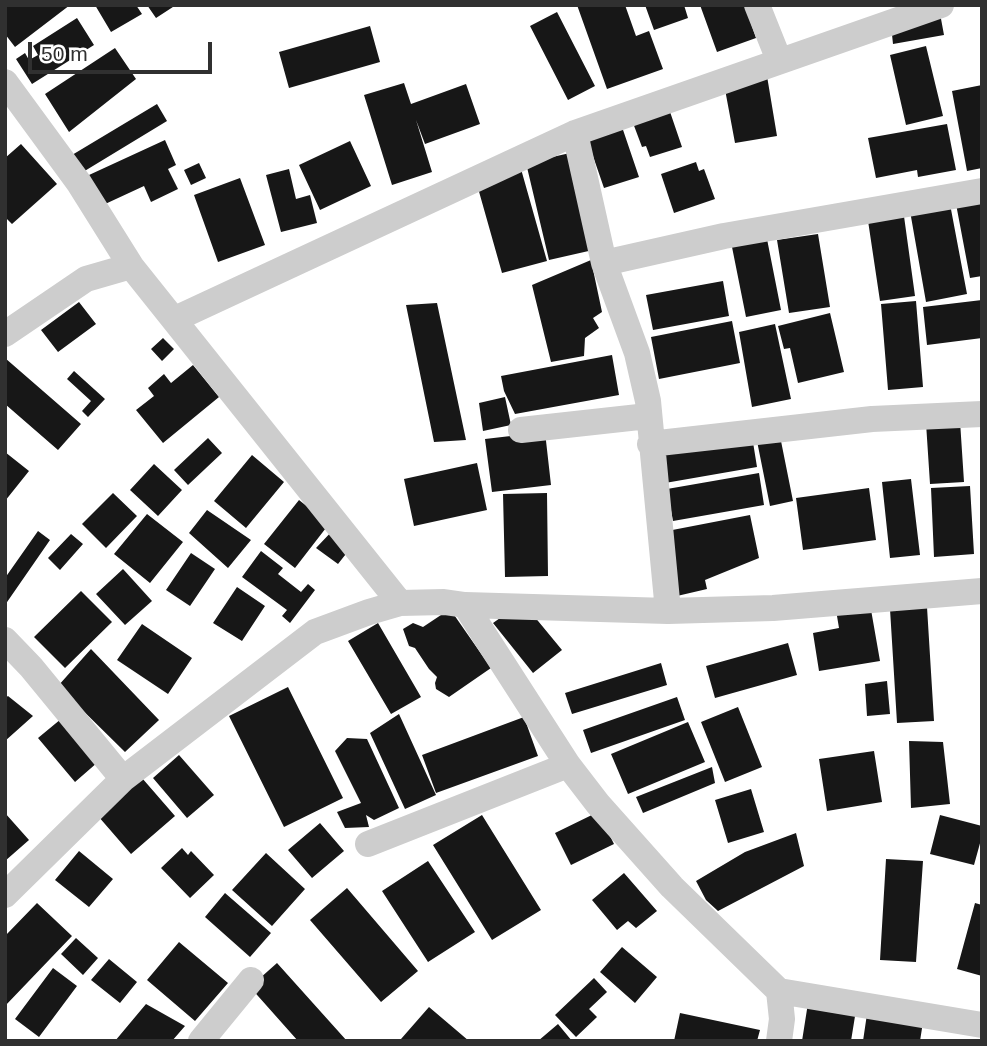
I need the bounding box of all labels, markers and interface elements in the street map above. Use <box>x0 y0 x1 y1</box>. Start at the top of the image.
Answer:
scale bar <box>32 28 215 72</box>
text: 50 m <box>41 42 88 65</box>

